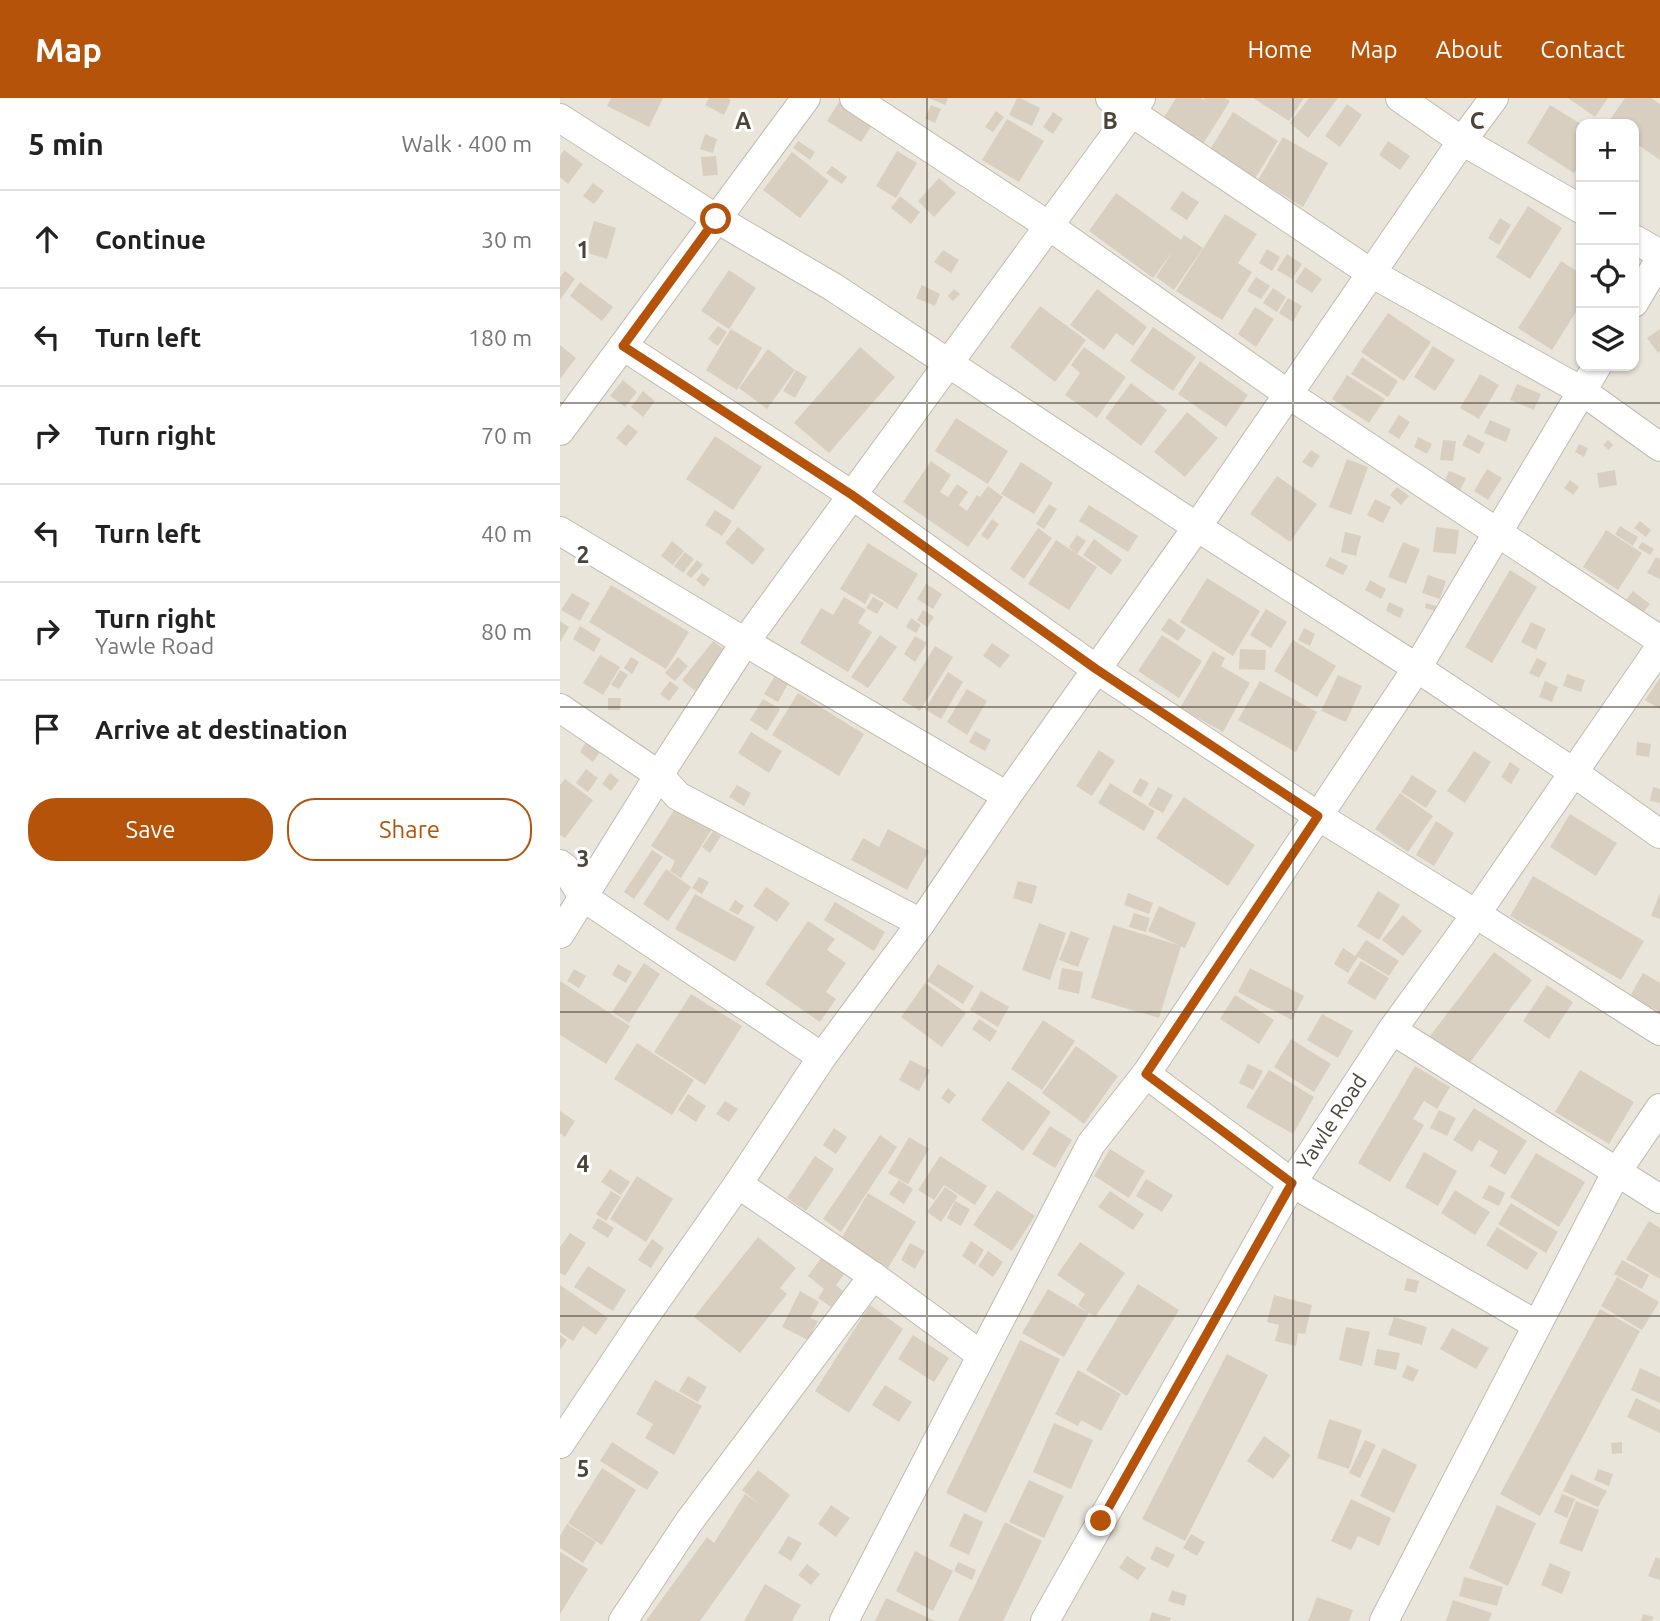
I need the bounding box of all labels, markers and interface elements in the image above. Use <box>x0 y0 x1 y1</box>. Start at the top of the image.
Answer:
text: Map <box>35 31 102 68</box>
text: Home <box>1247 36 1312 63</box>
text: Map <box>1350 36 1397 63</box>
text: About <box>1435 36 1502 63</box>
text: Contact <box>1540 36 1625 63</box>
text: A <box>735 108 751 133</box>
text: B <box>1102 108 1118 133</box>
text: C <box>1470 108 1485 133</box>
map controls <box>1576 119 1639 371</box>
button: + <box>1576 119 1639 182</box>
text: 5 min <box>28 127 104 161</box>
text: Walk · 400 m <box>401 131 532 156</box>
button: − <box>1576 182 1639 245</box>
route start <box>700 203 731 234</box>
icon: ahead <box>28 220 66 258</box>
text: Continue <box>95 225 206 254</box>
text: 30 m <box>481 227 532 252</box>
text: 1 <box>577 237 589 262</box>
button: locate <box>1576 245 1639 308</box>
button: layers <box>1576 308 1639 371</box>
icon: left <box>28 318 66 356</box>
text: Turn left <box>95 323 201 352</box>
text: 180 m <box>468 325 532 350</box>
icon: right <box>28 416 66 454</box>
text: Turn right <box>95 421 216 450</box>
text: 70 m <box>481 423 532 448</box>
icon: left <box>28 514 66 552</box>
text: Turn left <box>95 519 201 548</box>
text: 40 m <box>481 521 532 546</box>
text: 2 <box>577 542 589 567</box>
text: Turn right <box>95 604 216 633</box>
icon: right <box>28 612 66 650</box>
text: 80 m <box>481 619 532 644</box>
text: Yawle Road <box>95 633 214 658</box>
icon: arrive <box>28 710 66 748</box>
text: Arrive at destination <box>95 715 348 744</box>
button: Save <box>28 798 273 861</box>
button: Share <box>287 798 532 861</box>
text: 3 <box>577 846 589 871</box>
street label: Yawle Road <box>1291 1069 1371 1173</box>
text: 4 <box>577 1151 590 1176</box>
text: 5 <box>577 1456 589 1481</box>
route end <box>1085 1505 1116 1536</box>

